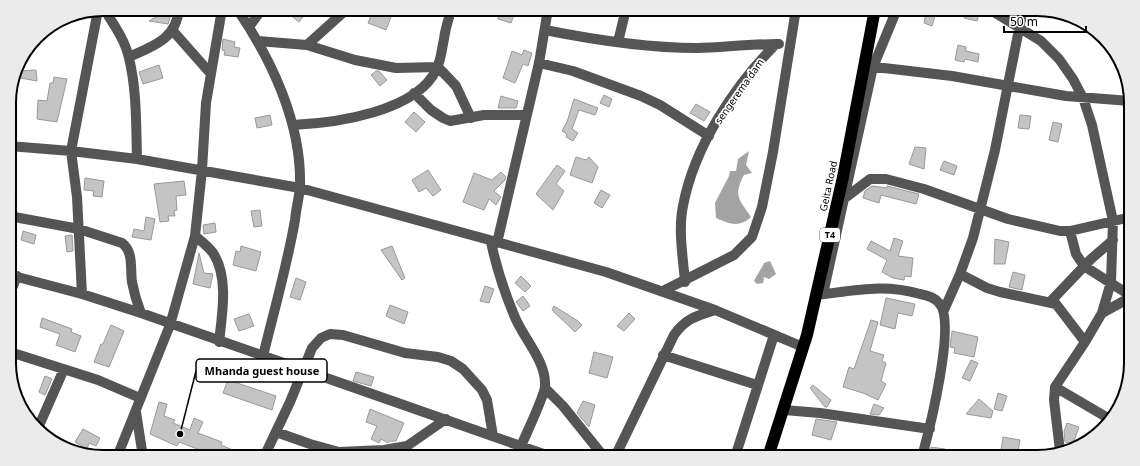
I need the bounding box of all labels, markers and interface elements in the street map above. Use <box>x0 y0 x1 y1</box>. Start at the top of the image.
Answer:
scale bar <box>1004 8 1086 34</box>
text: 50 m <box>1010 13 1038 30</box>
street label: sengerema dam <box>711 56 767 126</box>
street label: Geita Road <box>816 159 840 213</box>
road number: T4 <box>820 228 840 242</box>
callout: Mhanda guest house <box>196 359 327 382</box>
text: Mhanda guest house <box>205 363 320 378</box>

